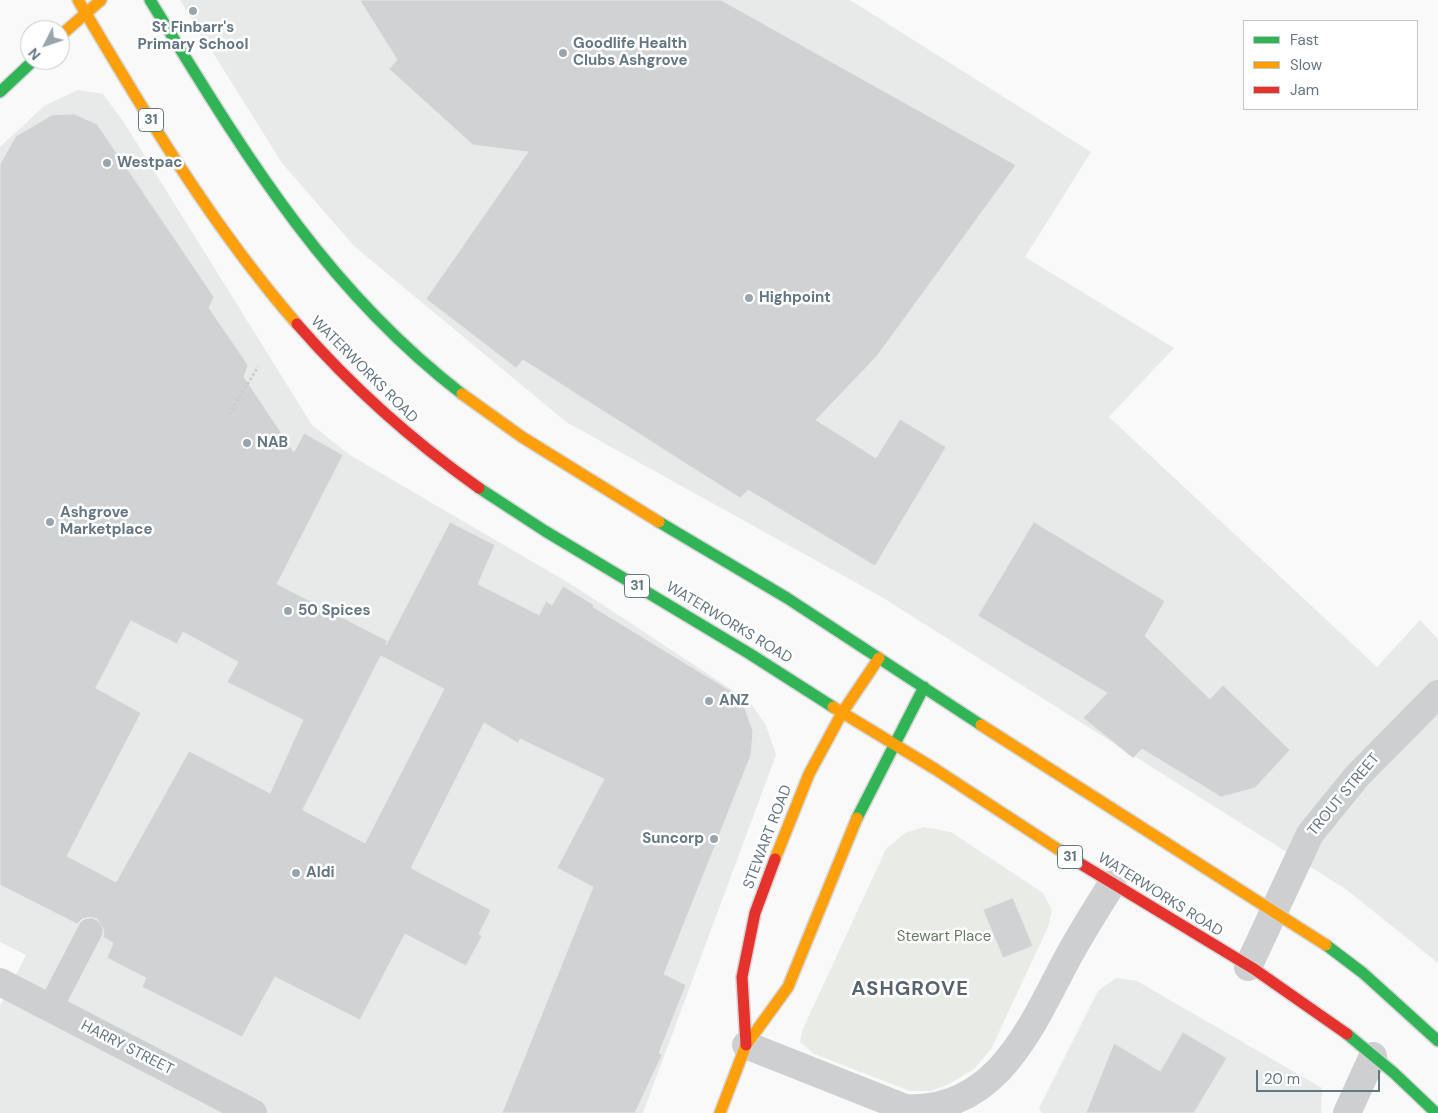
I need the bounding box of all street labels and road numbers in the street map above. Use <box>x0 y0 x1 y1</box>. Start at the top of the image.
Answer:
road number: 31 <box>138 108 164 132</box>
street label: WATERWORKS ROAD <box>307 313 421 427</box>
road number: 31 <box>624 574 650 598</box>
street label: WATERWORKS ROAD <box>663 578 795 668</box>
street label: TROUT STREET <box>1304 750 1384 840</box>
street label: STEWART ROAD <box>740 782 796 892</box>
road number: 31 <box>1058 846 1082 869</box>
street label: WATERWORKS ROAD <box>1094 849 1226 941</box>
street label: HARRY STREET <box>78 1017 176 1079</box>

